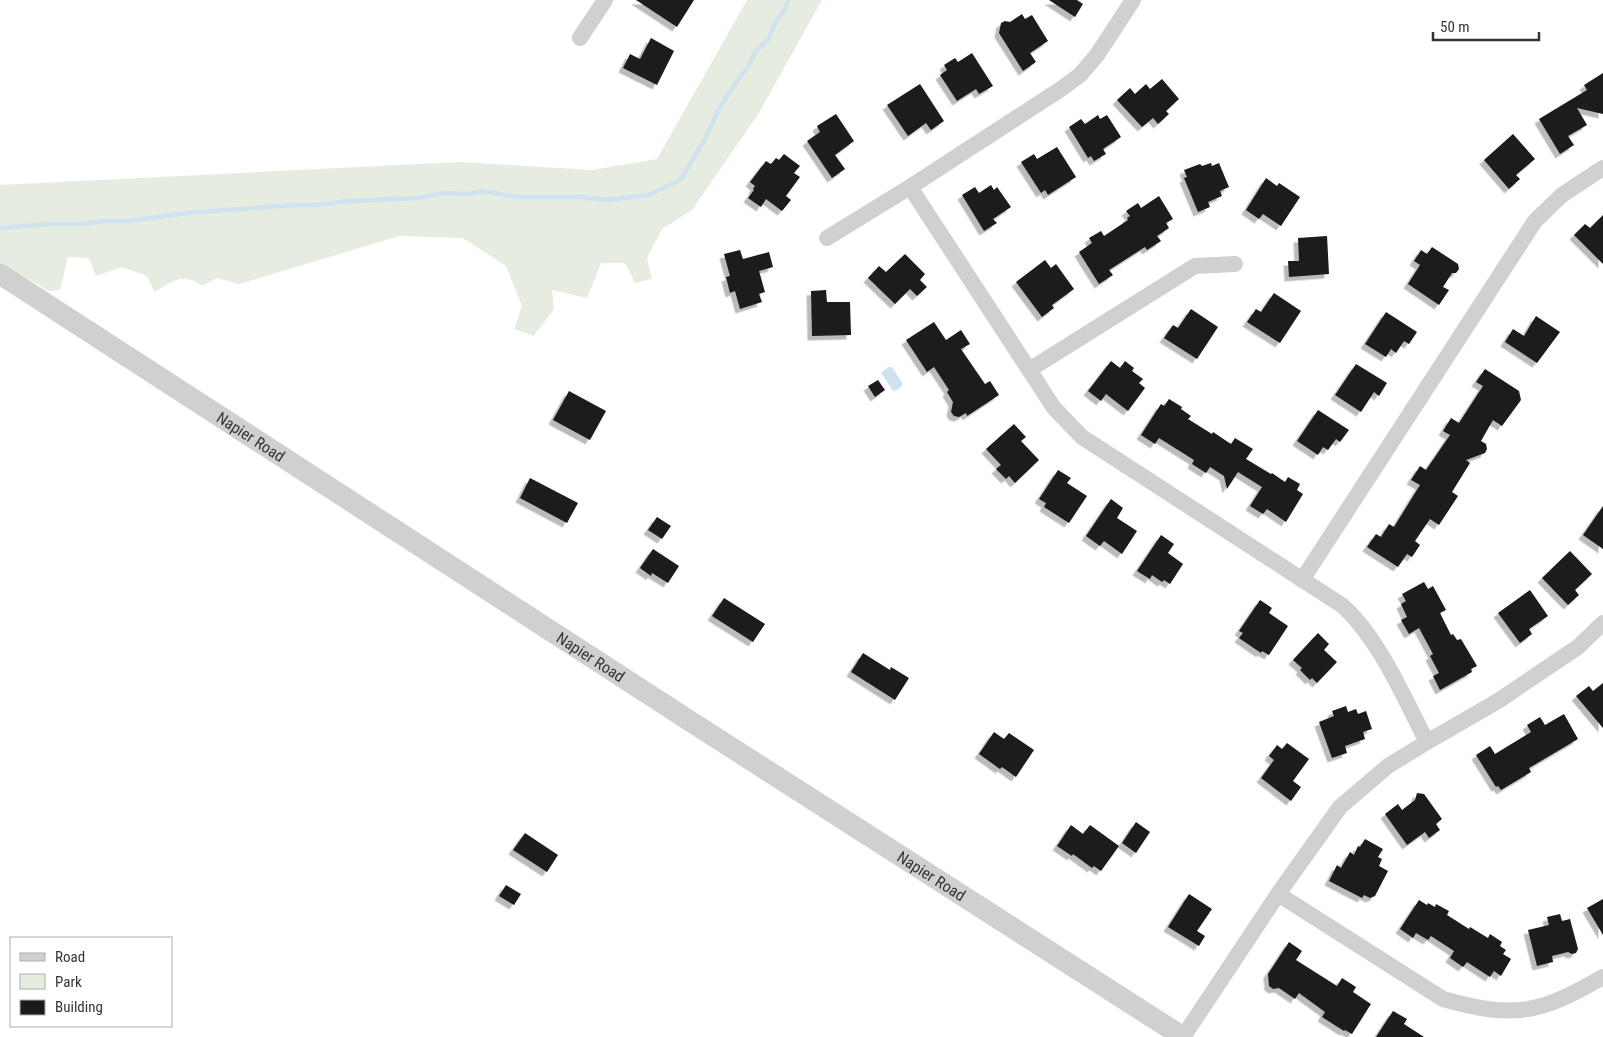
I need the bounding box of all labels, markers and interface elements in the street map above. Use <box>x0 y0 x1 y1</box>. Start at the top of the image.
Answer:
scale bar <box>1433 10 1539 42</box>
text: 50 m <box>1440 18 1470 36</box>
street label: Napier Road <box>213 408 289 466</box>
street label: Napier Road <box>553 628 628 686</box>
street label: Napier Road <box>894 847 969 905</box>
legend <box>10 937 172 1027</box>
text: Road <box>55 948 85 966</box>
text: Park <box>55 973 82 991</box>
text: Building <box>55 998 103 1016</box>

